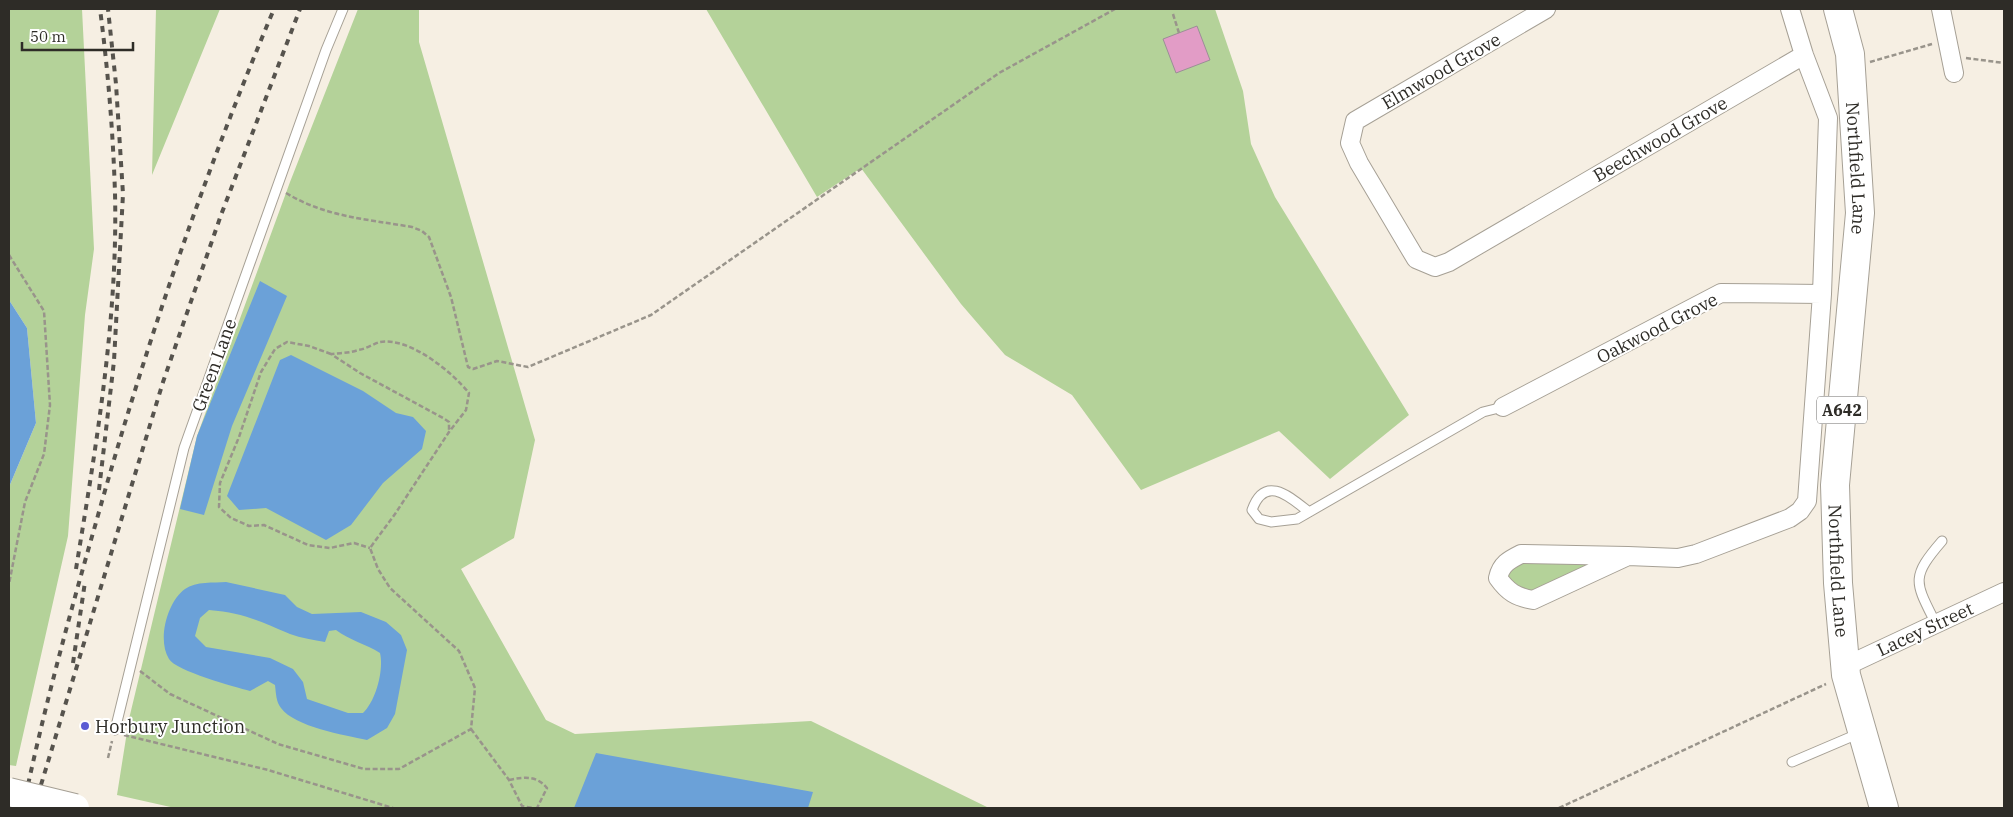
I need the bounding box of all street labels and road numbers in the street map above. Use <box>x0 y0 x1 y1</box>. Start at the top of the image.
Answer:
street label: Elmwood Grove <box>1377 28 1505 114</box>
street label: Beechwood Grove <box>1589 91 1731 187</box>
street label: Northfield Lane <box>1842 101 1872 236</box>
street label: Oakwood Grove <box>1593 288 1721 368</box>
street label: Green Lane <box>187 315 241 415</box>
road number: A642 <box>1817 396 1867 424</box>
street label: Northfield Lane <box>1824 504 1854 638</box>
street label: Lacey Street <box>1873 597 1977 661</box>

